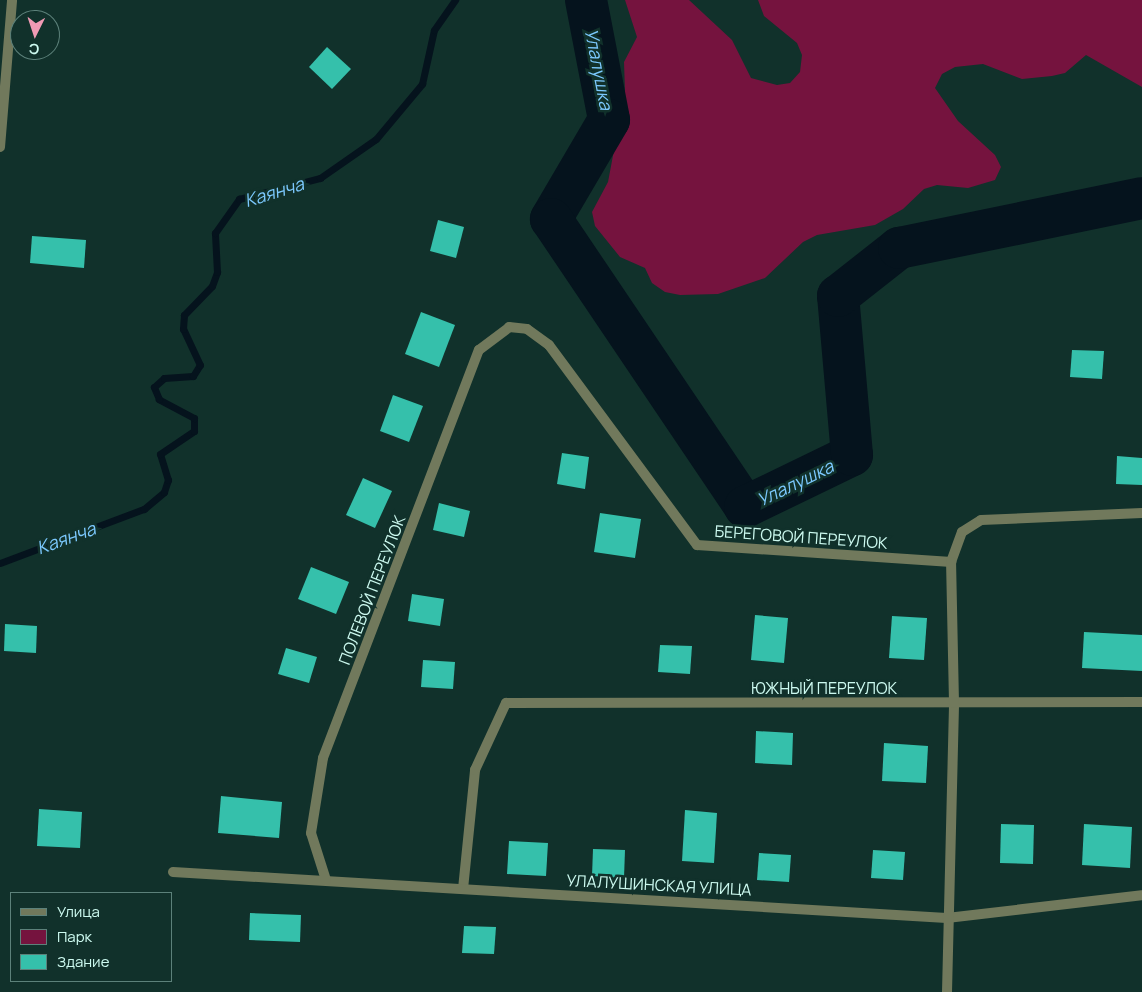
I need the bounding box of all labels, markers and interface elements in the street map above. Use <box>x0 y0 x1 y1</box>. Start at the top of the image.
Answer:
north arrow <box>10 10 60 60</box>
water label: Улалушка <box>581 26 617 112</box>
text: С <box>28 40 40 59</box>
water label: Каянча <box>242 173 306 211</box>
water label: Улалушка <box>753 455 837 511</box>
street label: ПОЛЕВОЙ ПЕРЕУЛОК <box>335 513 409 667</box>
water label: Каянча <box>34 517 98 559</box>
street label: БЕРЕГОВОЙ ПЕРЕУЛОК <box>714 521 888 553</box>
street label: ЮЖНЫЙ ПЕРЕУЛОК <box>751 678 897 698</box>
street label: УЛАЛУШИНСКАЯ УЛИЦА <box>566 871 752 899</box>
legend <box>10 892 172 982</box>
text: Улица <box>57 901 100 922</box>
text: Парк <box>57 926 92 947</box>
text: Здание <box>57 951 109 972</box>

